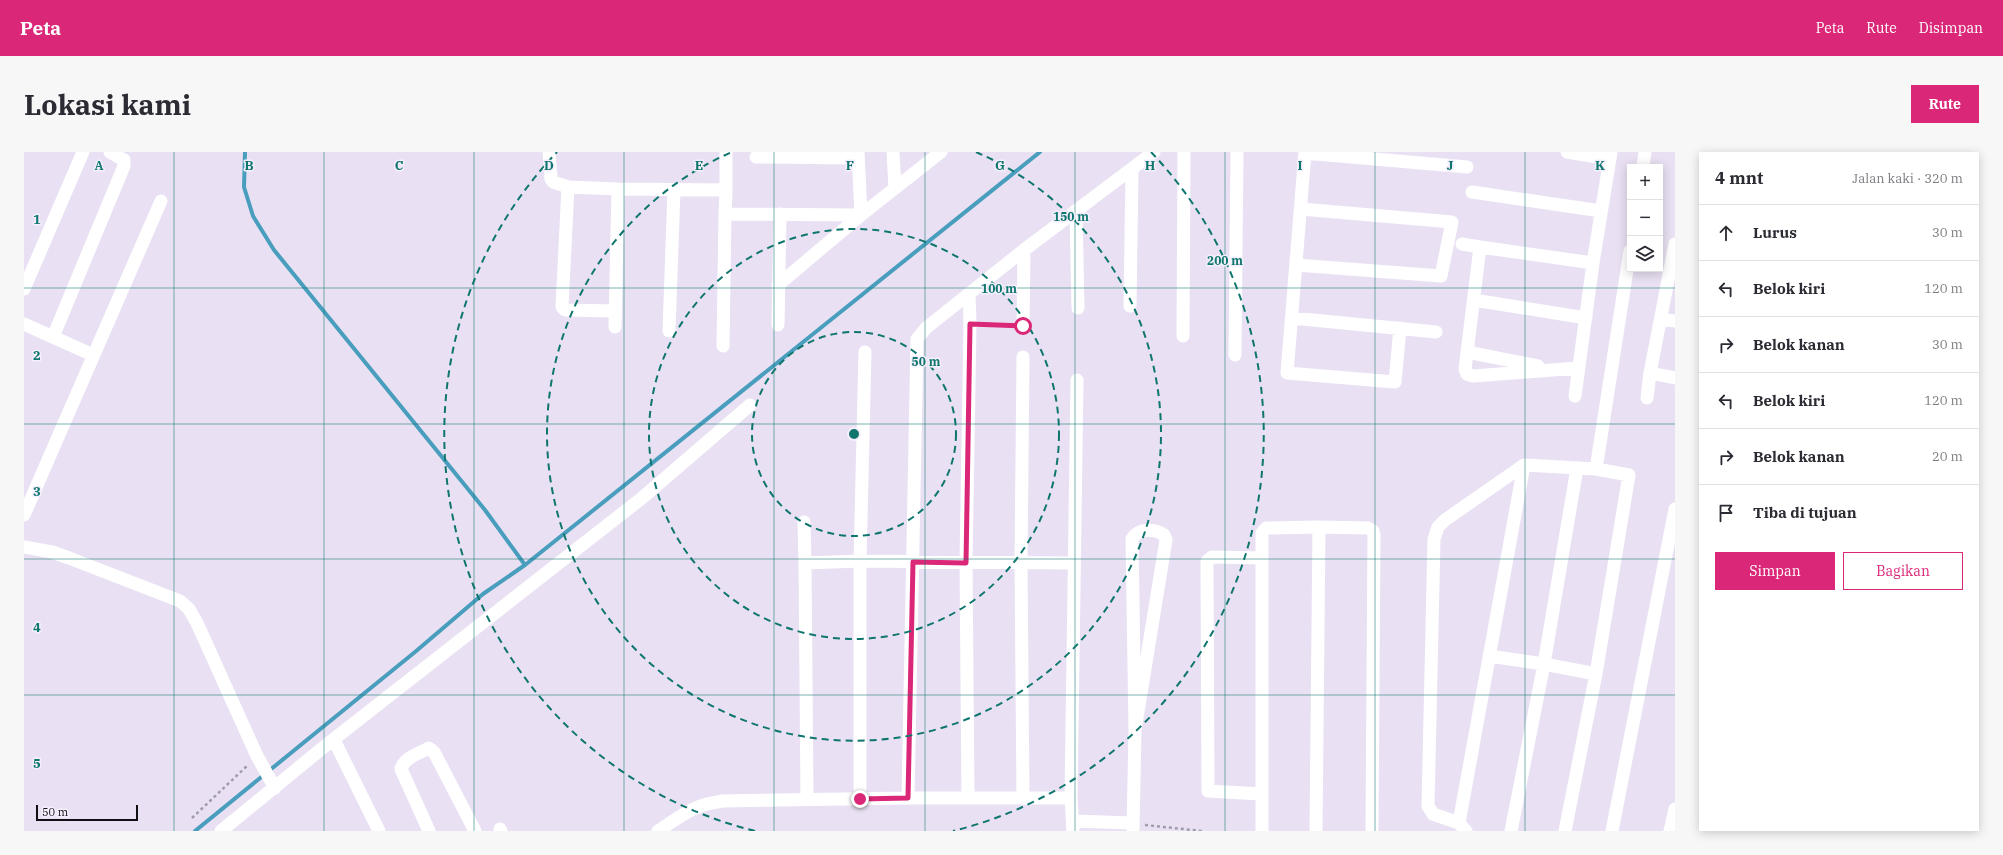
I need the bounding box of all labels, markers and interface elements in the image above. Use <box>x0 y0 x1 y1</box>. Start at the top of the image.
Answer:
text: Peta <box>20 16 61 40</box>
text: Peta <box>1816 19 1844 37</box>
text: Rute <box>1866 19 1897 37</box>
text: Disimpan <box>1919 19 1983 37</box>
button: Rute <box>1911 85 1979 123</box>
text: Lokasi kami <box>24 86 191 123</box>
text: A <box>94 157 104 174</box>
text: B <box>244 157 254 174</box>
text: C <box>395 157 404 174</box>
text: D <box>544 157 554 174</box>
text: E <box>695 157 703 174</box>
text: F <box>846 157 854 174</box>
text: G <box>995 157 1005 174</box>
text: H <box>1145 157 1156 174</box>
text: I <box>1298 157 1303 174</box>
text: J <box>1447 157 1454 174</box>
text: K <box>1595 157 1605 174</box>
map controls <box>1627 164 1663 272</box>
button: + <box>1627 164 1663 200</box>
text: 4 mnt <box>1715 167 1763 189</box>
text: Jalan kaki · 320 m <box>1852 170 1963 187</box>
button: − <box>1627 200 1663 236</box>
text: 150 m <box>1053 209 1089 224</box>
text: 1 <box>33 211 41 228</box>
icon: ahead <box>1715 222 1737 244</box>
text: Lurus <box>1753 223 1797 242</box>
text: 30 m <box>1932 224 1963 241</box>
button: layers <box>1627 236 1663 272</box>
text: 200 m <box>1207 253 1243 268</box>
icon: left <box>1715 278 1737 300</box>
text: Belok kiri <box>1753 279 1825 298</box>
text: 120 m <box>1924 280 1963 297</box>
text: 100 m <box>981 281 1017 296</box>
route start <box>1014 317 1032 335</box>
icon: right <box>1715 334 1737 356</box>
text: Belok kanan <box>1753 335 1845 354</box>
text: 30 m <box>1932 336 1963 353</box>
text: 2 <box>33 347 41 364</box>
text: 50 m <box>912 354 941 369</box>
icon: left <box>1715 390 1737 412</box>
text: Belok kiri <box>1753 391 1825 410</box>
text: 120 m <box>1924 392 1963 409</box>
centre of rings <box>847 427 861 441</box>
icon: right <box>1715 446 1737 468</box>
text: Belok kanan <box>1753 447 1845 466</box>
text: 20 m <box>1932 448 1963 465</box>
text: 3 <box>33 483 41 500</box>
icon: arrive <box>1715 502 1737 524</box>
text: Tiba di tujuan <box>1753 503 1857 522</box>
button: Simpan <box>1715 552 1835 590</box>
button: Bagikan <box>1843 552 1963 590</box>
text: 4 <box>33 619 41 636</box>
text: 5 <box>33 755 41 772</box>
route end <box>851 790 869 808</box>
scale bar <box>36 803 138 822</box>
text: 50 m <box>42 805 68 819</box>

